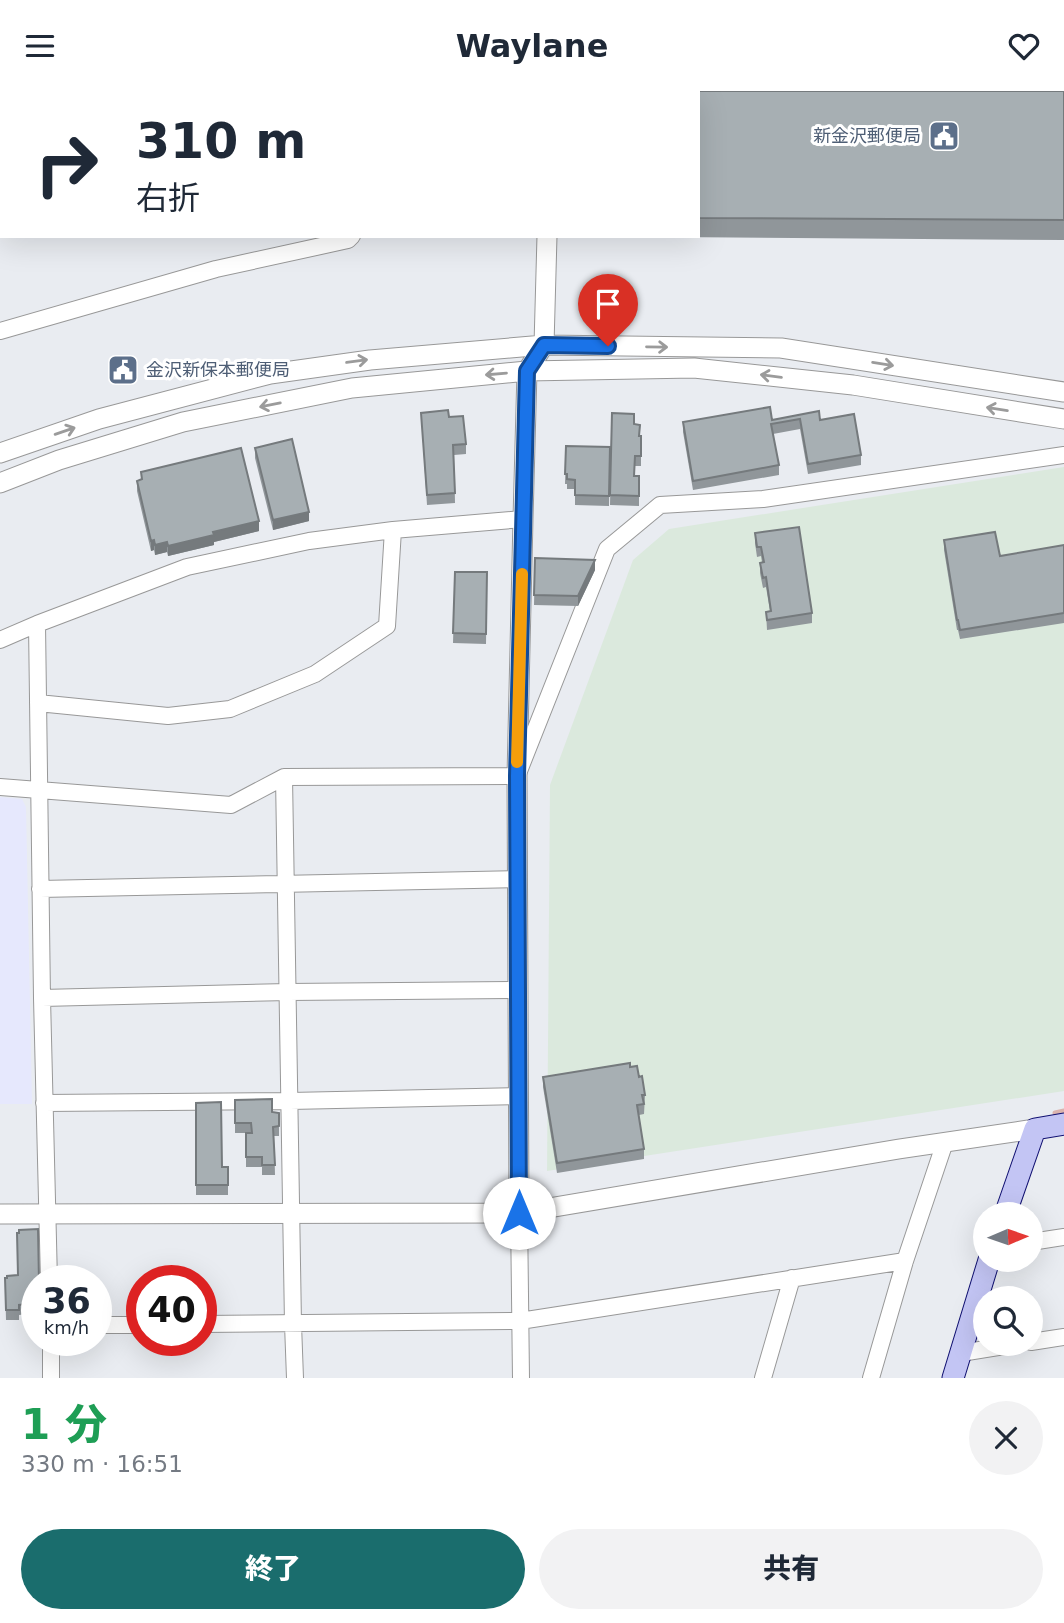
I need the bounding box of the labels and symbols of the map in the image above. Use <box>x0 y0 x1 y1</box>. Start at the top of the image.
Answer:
public building icon: 新金沢郵便局 <box>927 119 961 153</box>
place label: 新金沢郵便局 <box>813 125 921 146</box>
pin <box>578 274 638 346</box>
one-way arrow <box>645 340 668 353</box>
public building icon: 金沢新保本郵便局 <box>106 353 140 387</box>
one-way arrow <box>345 355 368 368</box>
one-way arrow <box>871 358 894 371</box>
place label: 金沢新保本郵便局 <box>146 359 290 380</box>
one-way arrow <box>485 368 507 381</box>
one-way arrow <box>761 369 783 382</box>
one-way arrow <box>259 398 282 412</box>
one-way arrow <box>986 402 1008 415</box>
one-way arrow <box>53 424 75 436</box>
position arrow <box>482 1176 556 1250</box>
north arrow <box>973 1202 1043 1272</box>
speed limit sign: 40 <box>126 1265 217 1356</box>

